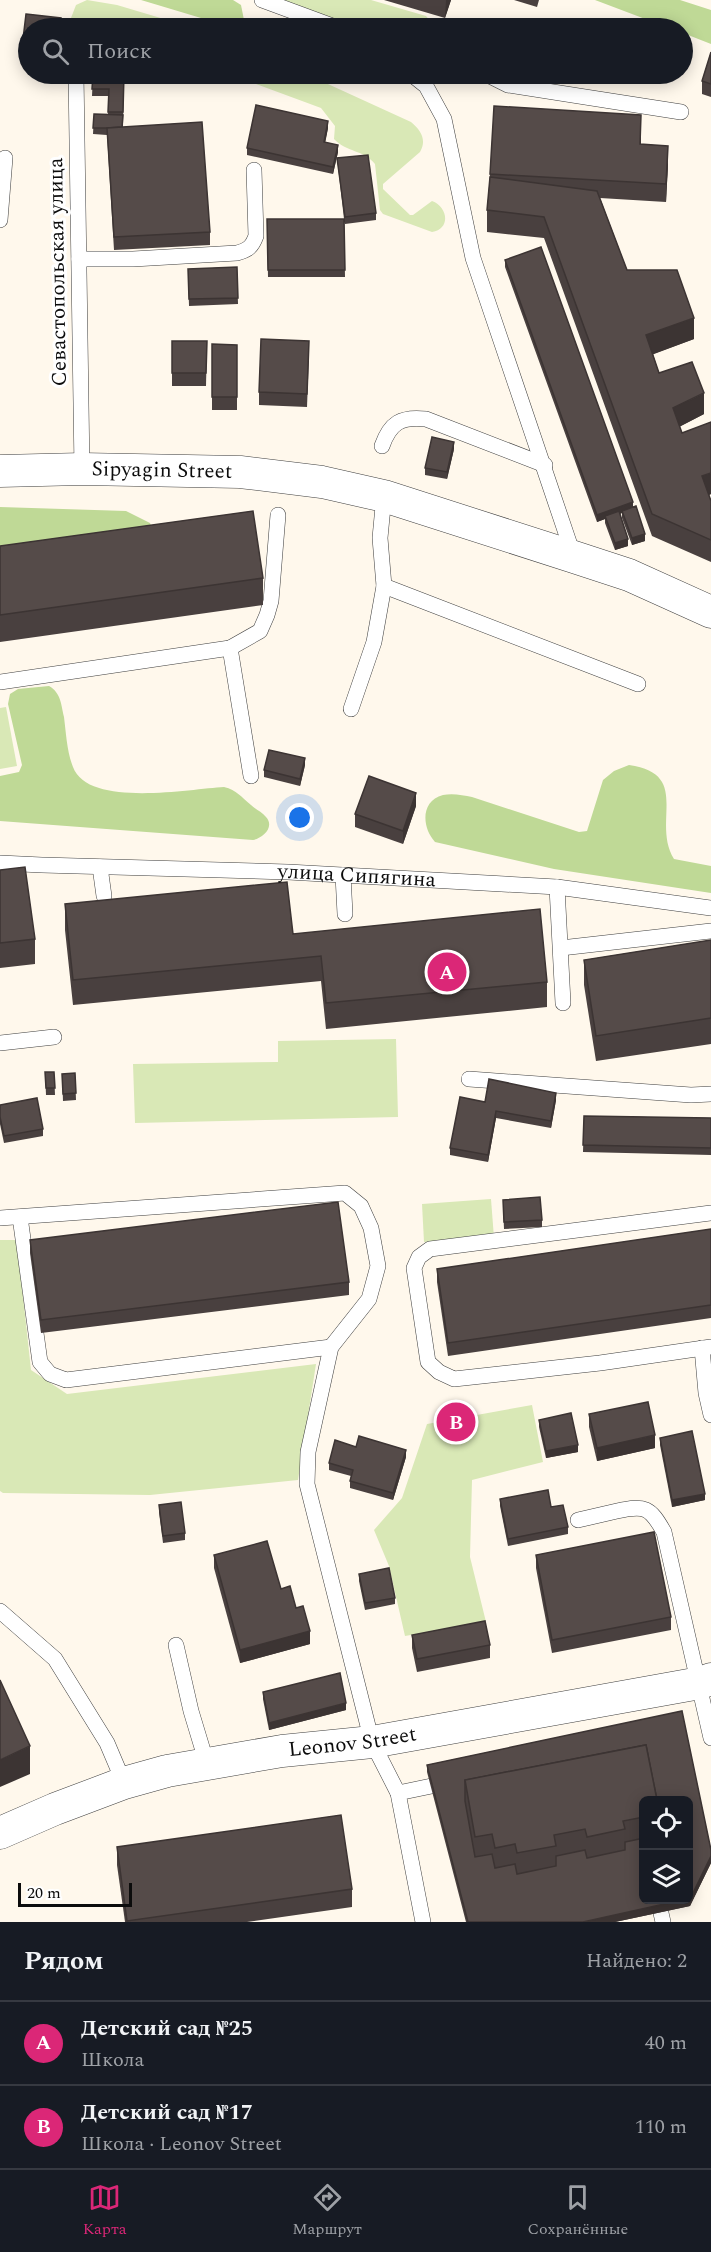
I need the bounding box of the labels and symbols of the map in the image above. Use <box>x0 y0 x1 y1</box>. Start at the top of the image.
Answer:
street label: Севастопольская улица <box>40 157 76 387</box>
street label: Sipyagin Street <box>91 453 233 488</box>
your location <box>285 803 314 832</box>
street label: улица Сипягина <box>276 856 437 896</box>
pin: A <box>428 950 466 994</box>
pin: B <box>436 1400 476 1444</box>
street label: Leonov Street <box>287 1718 419 1766</box>
scale bar <box>18 1880 132 1908</box>

